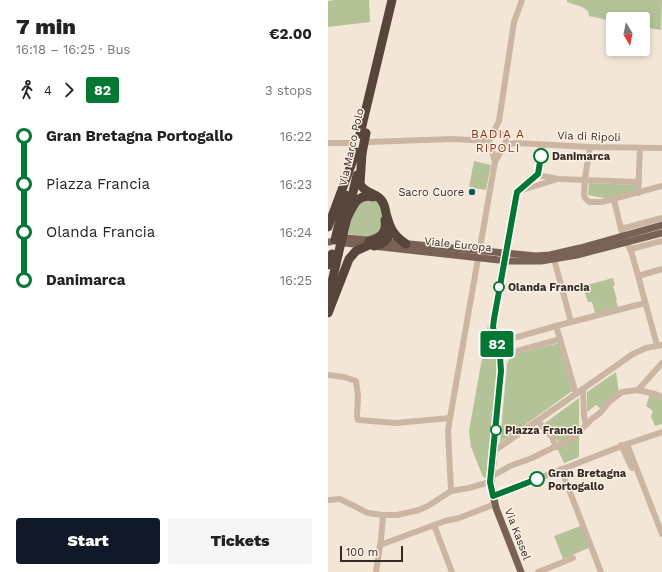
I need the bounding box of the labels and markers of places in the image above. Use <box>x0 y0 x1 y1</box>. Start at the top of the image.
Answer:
marker: Danimarca <box>533 148 549 164</box>
place label: Danimarca <box>552 150 611 163</box>
place label: Sacro Cuore <box>398 186 464 199</box>
marker: Sacro Cuore <box>467 187 477 197</box>
marker: Olanda Francia <box>493 281 505 293</box>
place label: Olanda Francia <box>508 281 590 294</box>
marker: Piazza Francia <box>490 424 502 436</box>
place label: Piazza Francia <box>505 424 584 437</box>
place label: Gran Bretagna Portogallo <box>548 467 627 493</box>
marker: Gran Bretagna Portogallo <box>529 471 545 487</box>

